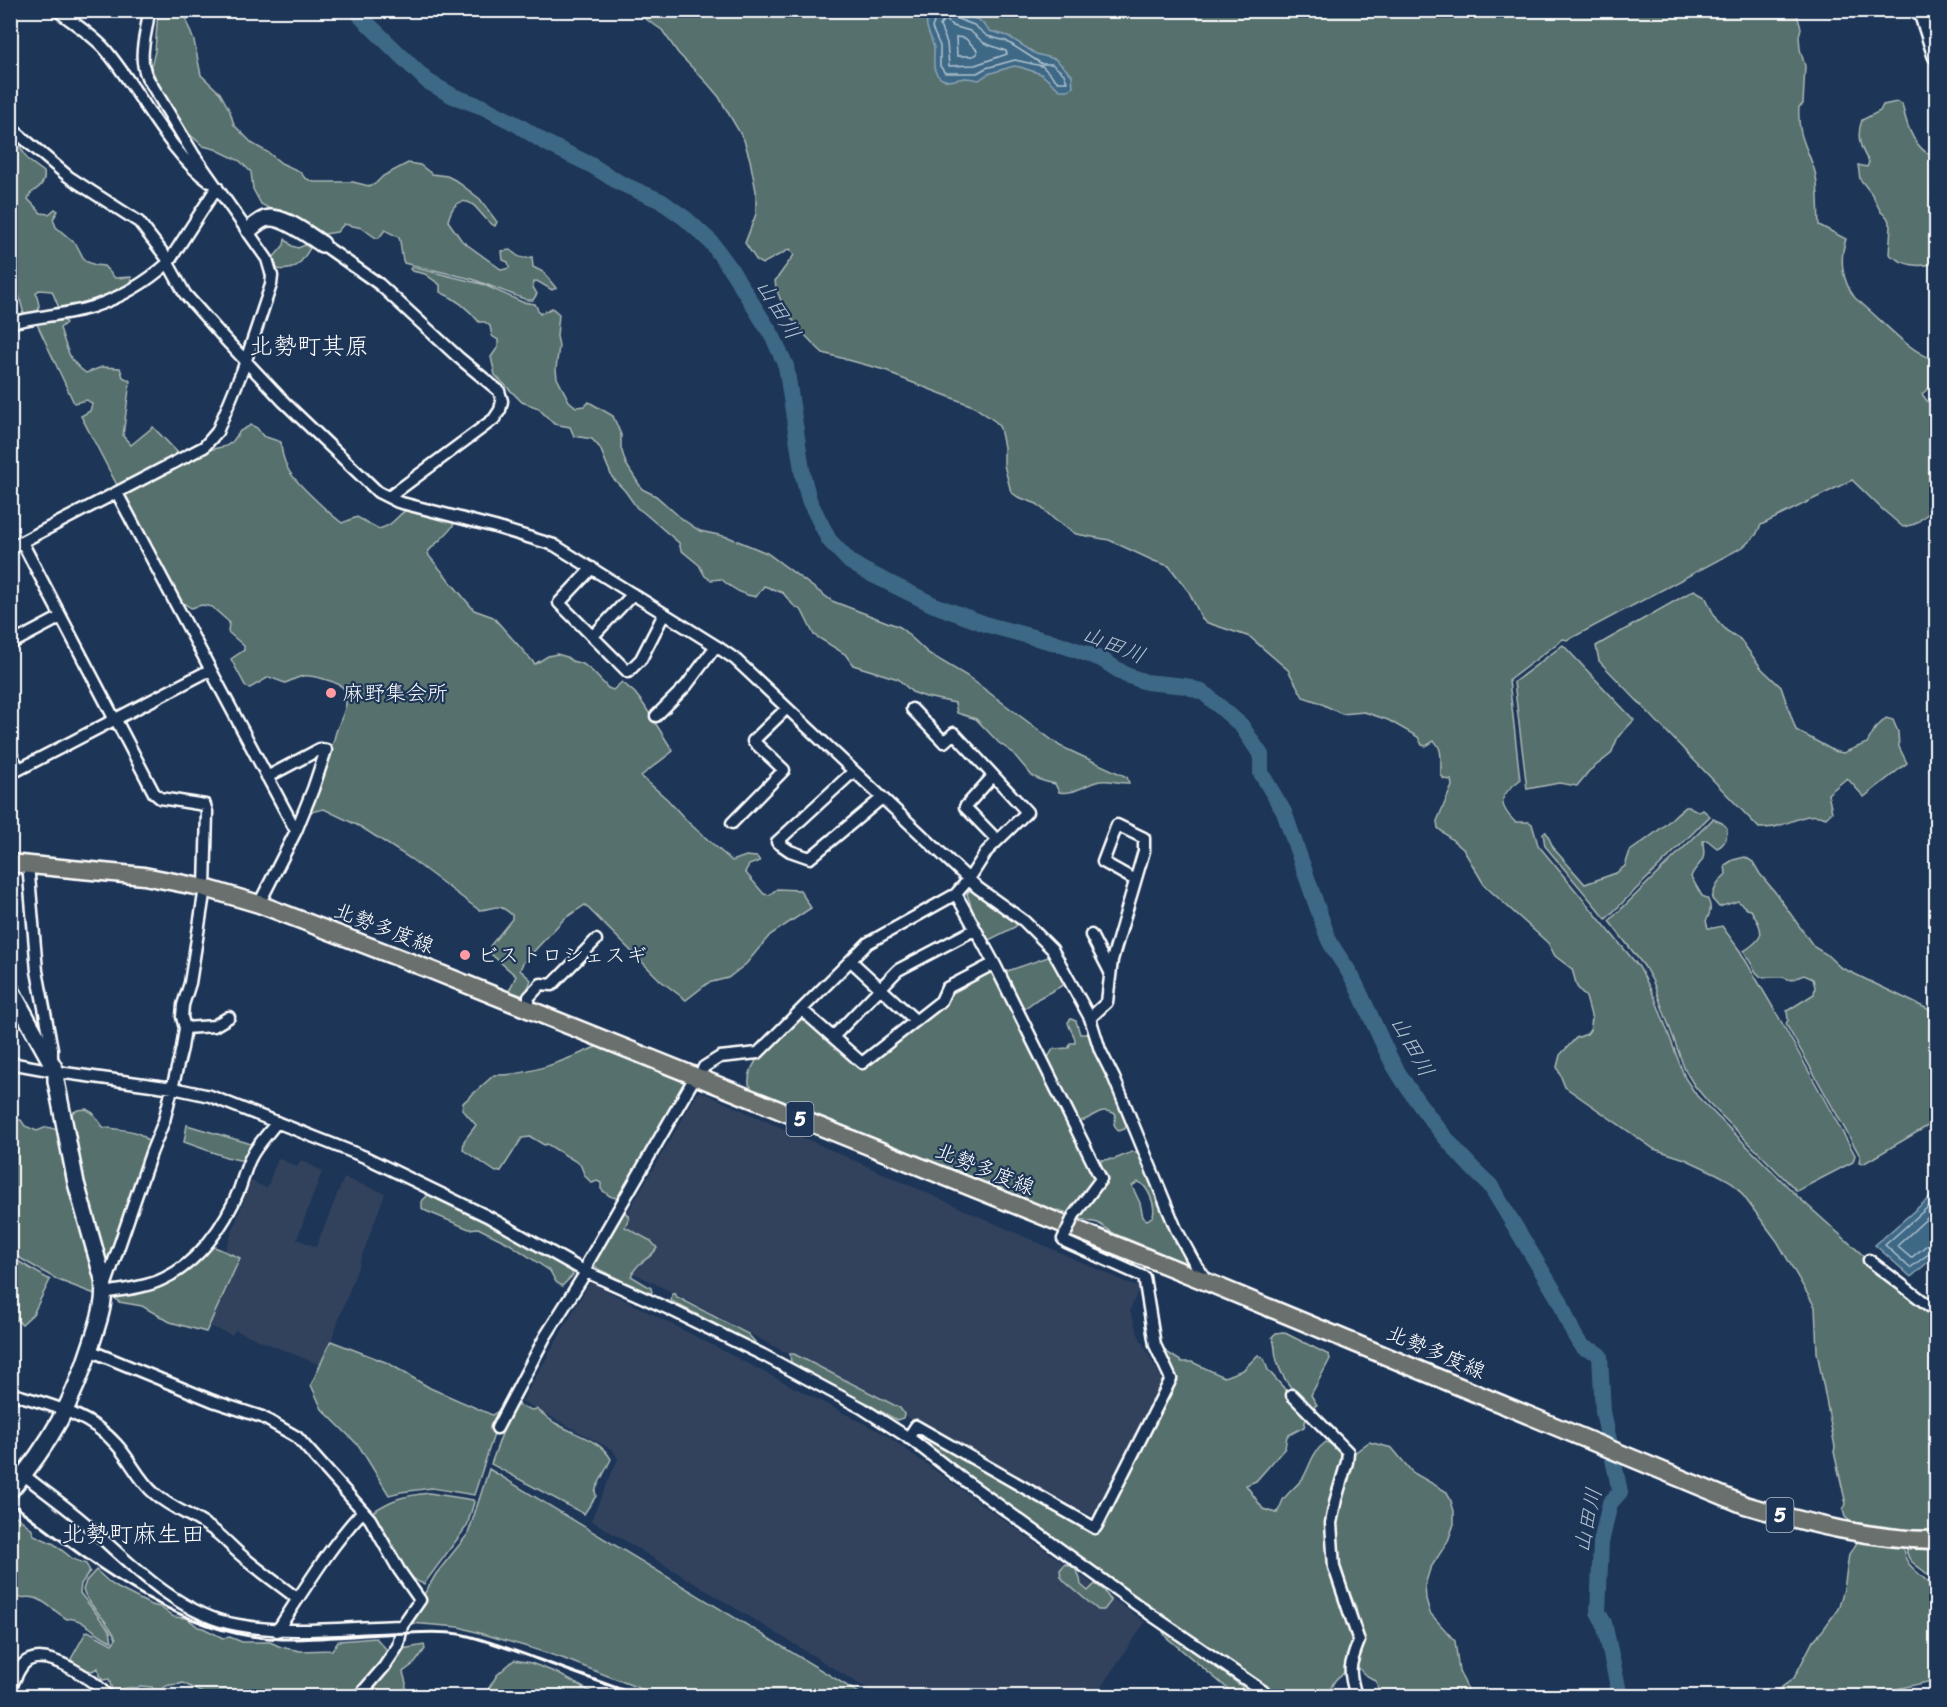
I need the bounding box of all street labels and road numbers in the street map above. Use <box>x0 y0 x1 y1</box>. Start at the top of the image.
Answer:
street label: 北勢多度線 <box>328 891 440 965</box>
road number: 5 <box>786 1102 814 1136</box>
street label: 北勢多度線 <box>929 1132 1041 1206</box>
street label: 北勢多度線 <box>1380 1314 1492 1390</box>
road number: 5 <box>1766 1498 1794 1532</box>

